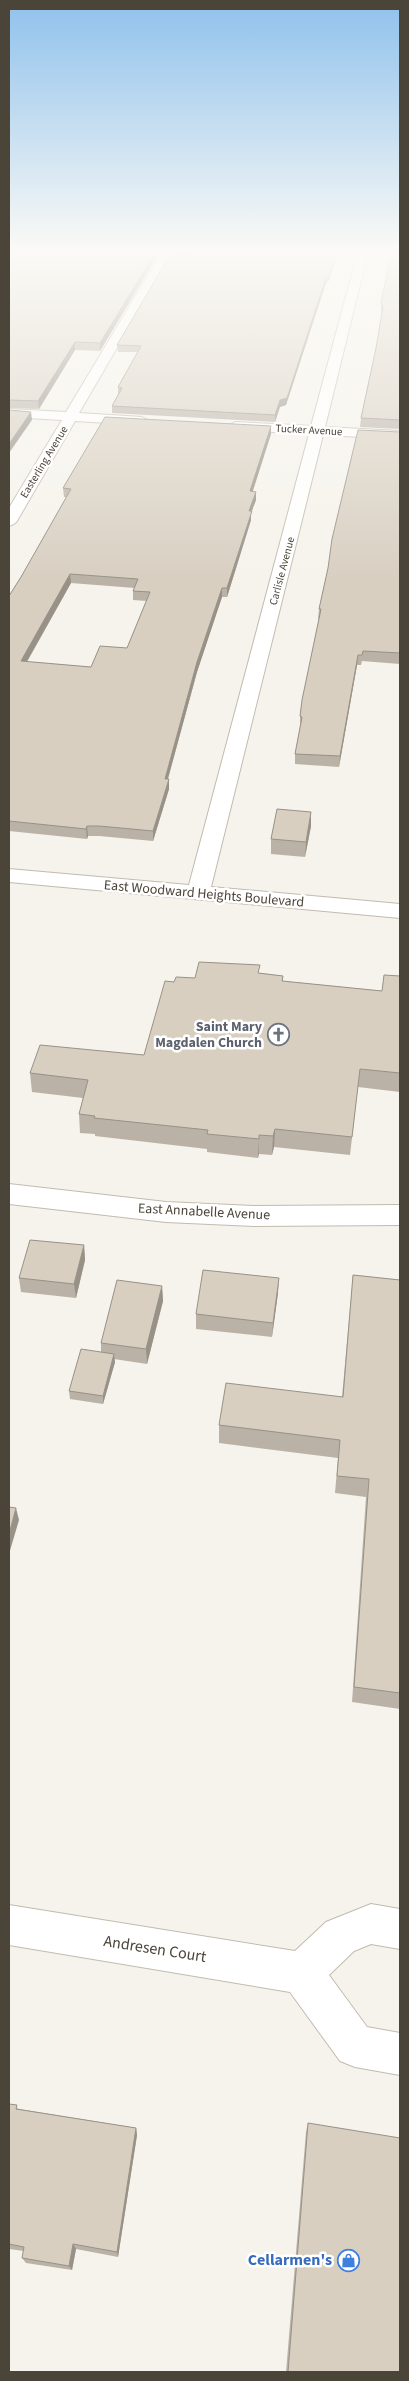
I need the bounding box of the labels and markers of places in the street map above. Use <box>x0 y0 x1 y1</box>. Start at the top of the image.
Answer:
place label: Saint Mary Magdalen Church <box>155 1017 263 1053</box>
church icon: Saint Mary Magdalen Church <box>266 1023 290 1047</box>
shop icon: Cellarmen's <box>336 2248 360 2272</box>
place label: Cellarmen's <box>248 2249 332 2271</box>

